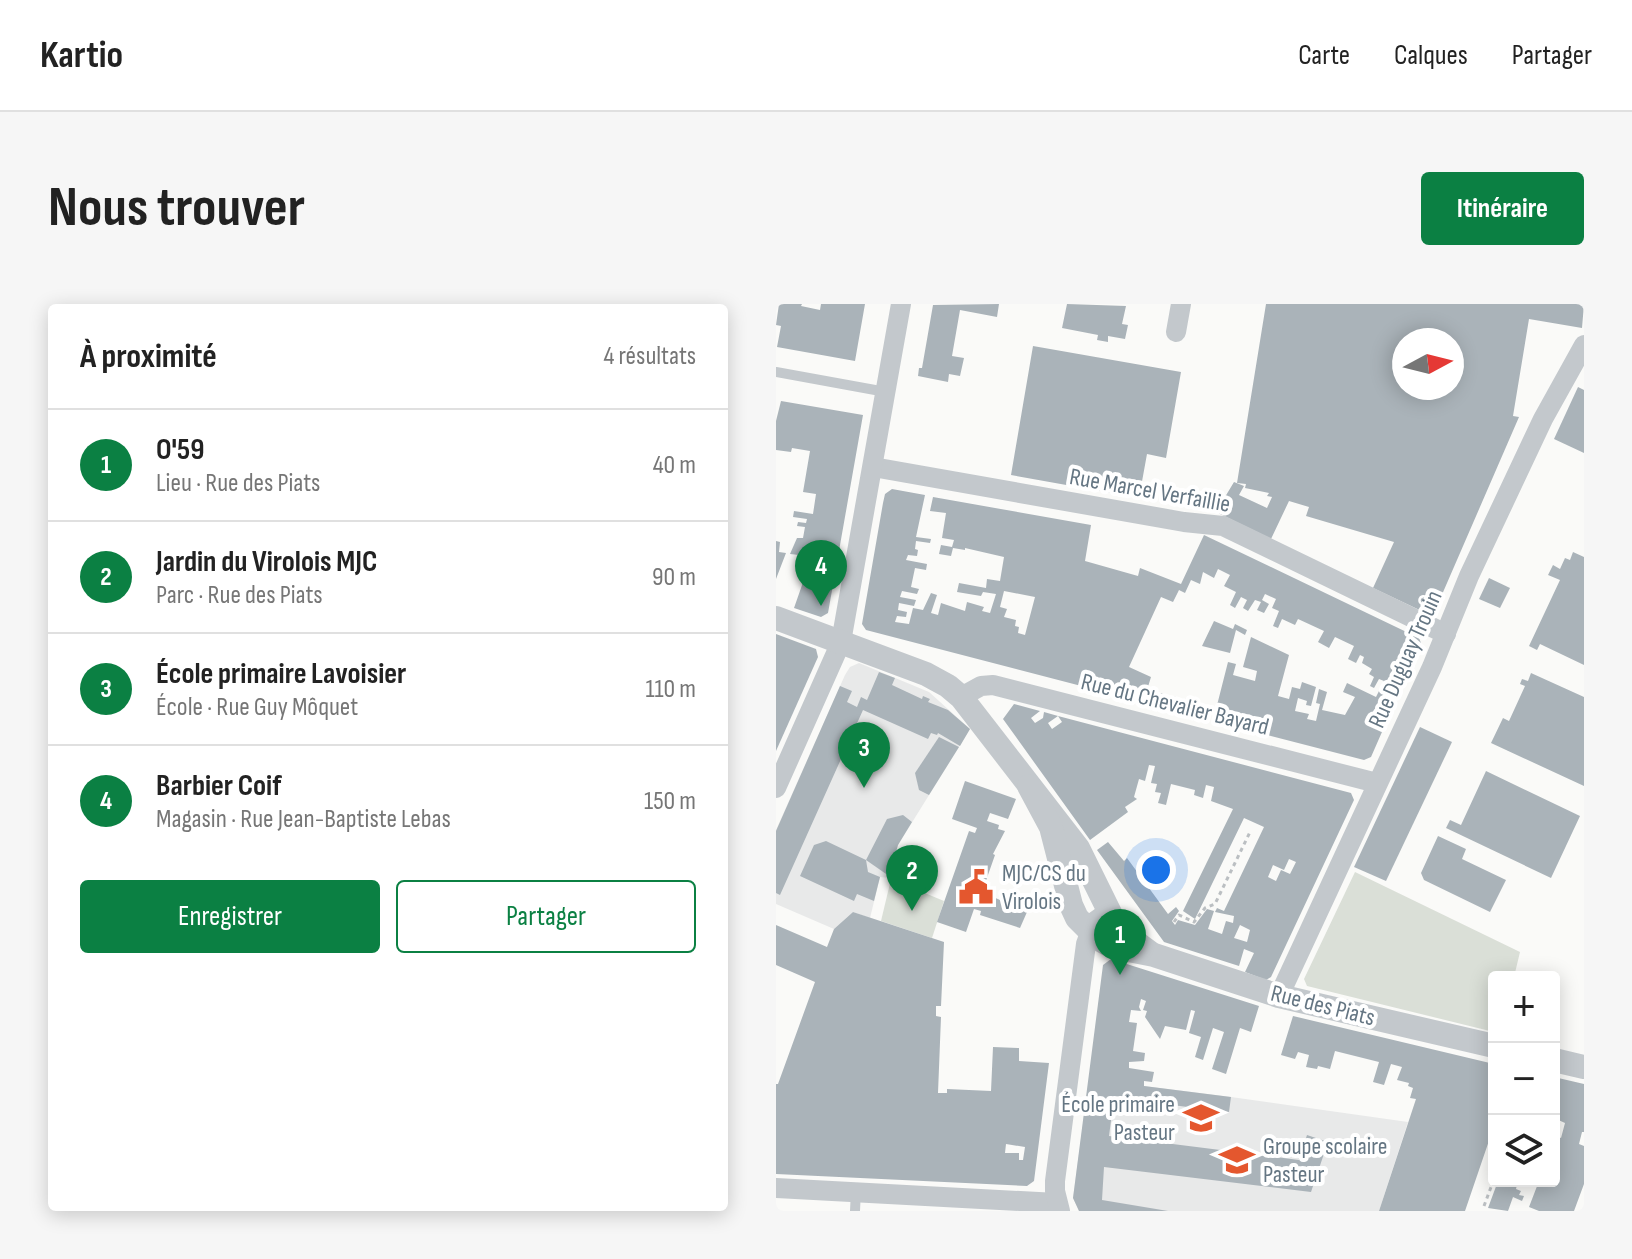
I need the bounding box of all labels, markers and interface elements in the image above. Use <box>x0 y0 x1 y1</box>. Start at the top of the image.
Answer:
text: Kartio <box>40 33 123 78</box>
text: Carte <box>1298 39 1350 72</box>
text: Calques <box>1394 39 1468 72</box>
text: Partager <box>1512 39 1592 72</box>
button: Itinéraire <box>1421 172 1584 245</box>
text: Nous trouver <box>48 175 305 242</box>
north arrow <box>1392 328 1464 400</box>
text: À proximité <box>80 336 217 377</box>
text: 4 résultats <box>604 341 696 372</box>
text: O'59 <box>156 432 204 468</box>
text: 1 <box>101 450 111 481</box>
text: 40 m <box>653 450 696 481</box>
street label: Rue Marcel Verfaillie <box>1067 462 1233 519</box>
text: Lieu · Rue des Piats <box>156 468 320 499</box>
pin: 4 <box>795 540 847 606</box>
text: Jardin du Virolois MJC <box>156 544 377 580</box>
text: 2 <box>100 562 112 593</box>
text: 90 m <box>652 562 696 593</box>
text: Parc · Rue des Piats <box>156 580 323 611</box>
street label: Rue Duguay Trouin <box>1362 586 1449 732</box>
text: École primaire Lavoisier <box>156 656 406 692</box>
street label: Rue du Chevalier Bayard <box>1078 667 1272 742</box>
text: 3 <box>100 674 112 705</box>
text: 110 m <box>645 674 696 705</box>
text: École · Rue Guy Môquet <box>156 692 358 723</box>
pin: 3 <box>838 722 890 788</box>
text: Barbier Coif <box>156 768 282 804</box>
text: 4 <box>100 786 112 817</box>
text: 150 m <box>644 786 696 817</box>
text: Magasin · Rue Jean-Baptiste Lebas <box>156 804 451 835</box>
pin: 2 <box>886 845 938 911</box>
your location <box>1136 850 1176 890</box>
place label: MJC/CS du Virolois <box>1002 859 1086 916</box>
public building icon: MJC/CS du Virolois <box>957 868 995 906</box>
button: Enregistrer <box>80 880 380 953</box>
button: Partager <box>396 880 696 953</box>
pin: 1 <box>1094 909 1146 975</box>
map controls <box>1488 971 1560 1187</box>
button: + <box>1488 971 1560 1043</box>
street label: Rue des Piats <box>1268 979 1378 1032</box>
button: − <box>1488 1043 1560 1115</box>
place label: École primaire Pasteur <box>1061 1090 1175 1147</box>
school or university icon: École primaire Pasteur <box>1182 1099 1220 1137</box>
button: layers <box>1488 1115 1560 1187</box>
place label: Groupe scolaire Pasteur <box>1263 1132 1387 1189</box>
school or university icon: Groupe scolaire Pasteur <box>1218 1141 1256 1179</box>

